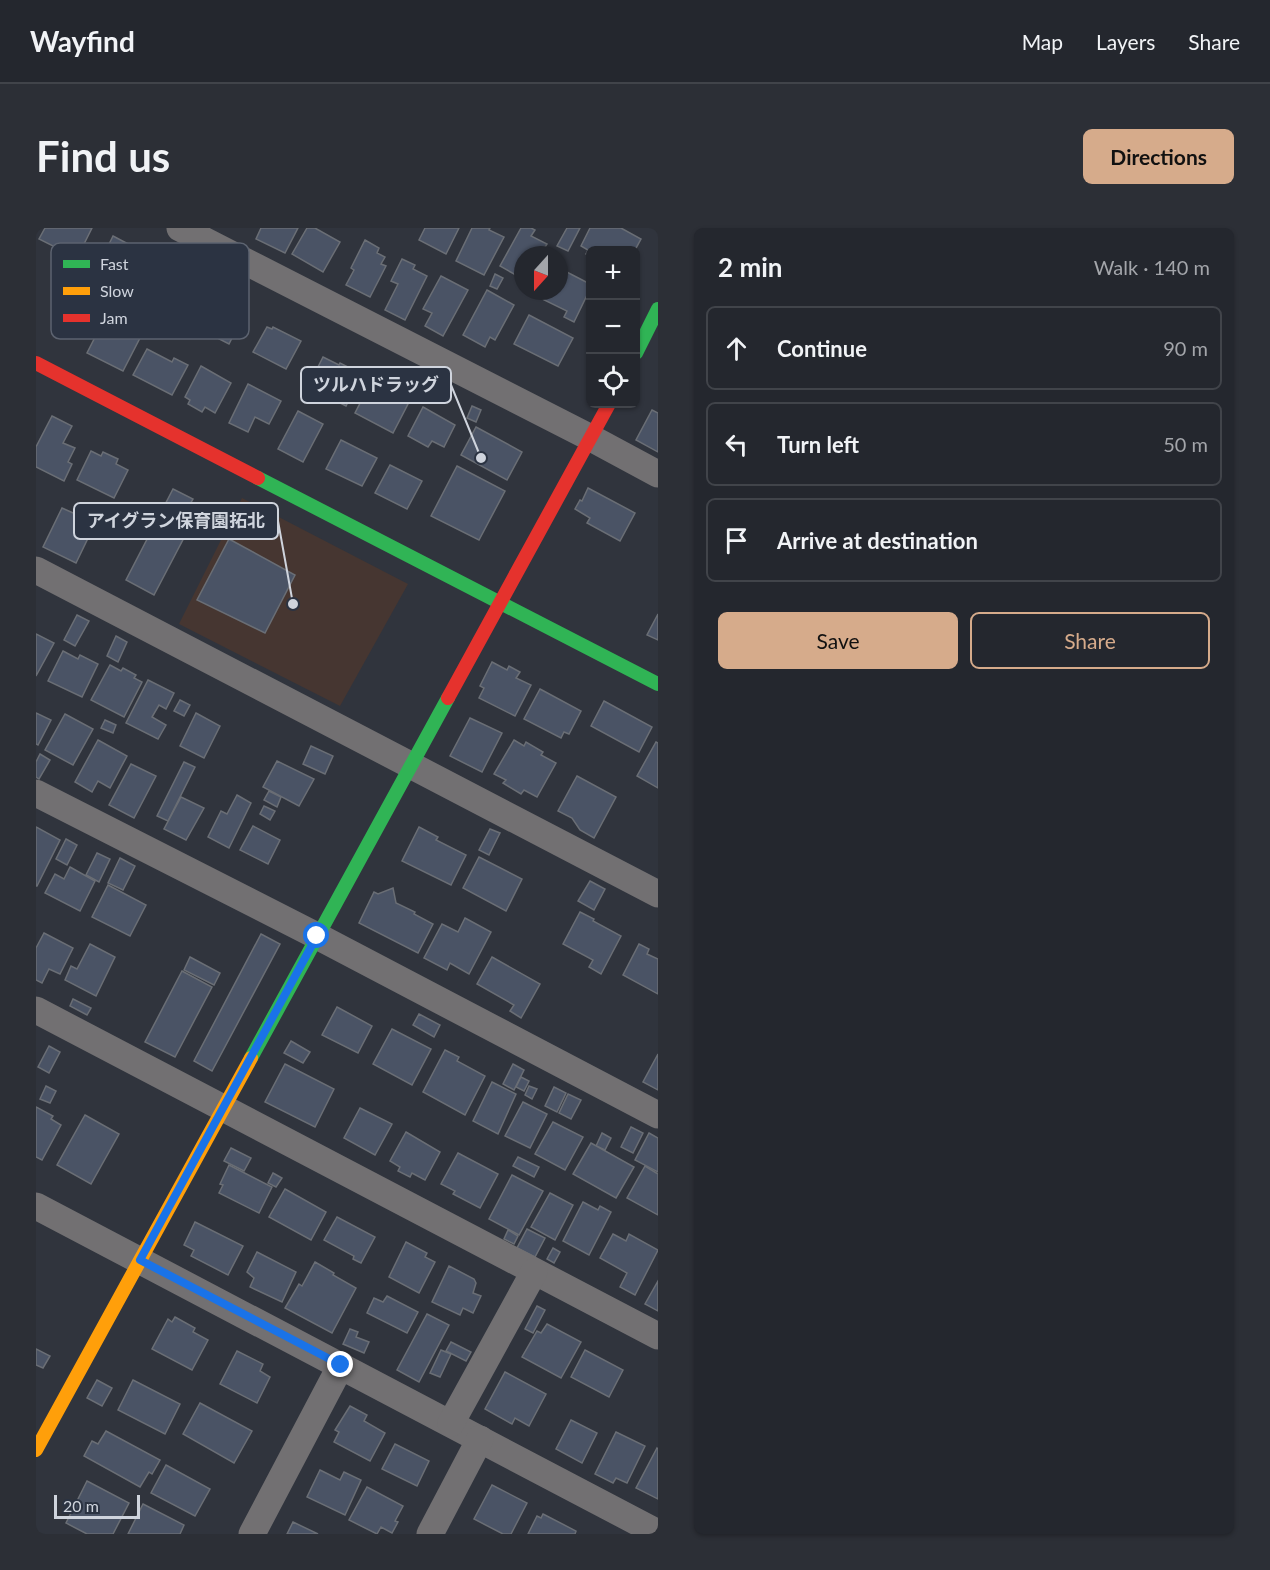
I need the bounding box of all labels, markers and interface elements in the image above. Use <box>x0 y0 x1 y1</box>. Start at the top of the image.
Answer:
text: Wayfind <box>30 24 135 58</box>
text: Map <box>1022 29 1063 54</box>
text: Layers <box>1096 29 1155 54</box>
text: Share <box>1188 29 1240 54</box>
button: Directions <box>1083 129 1234 184</box>
text: Find us <box>36 131 170 181</box>
legend <box>51 243 249 339</box>
north arrow <box>514 246 568 300</box>
map controls <box>586 246 640 408</box>
button: + <box>586 246 640 300</box>
text: 2 min <box>718 251 782 283</box>
text: Fast <box>100 254 129 273</box>
text: Walk · 140 m <box>1094 255 1210 279</box>
text: Slow <box>100 281 134 300</box>
button: − <box>586 300 640 354</box>
text: Jam <box>100 308 128 327</box>
icon: ahead <box>720 332 753 365</box>
text: Continue <box>777 335 867 362</box>
text: 90 m <box>1163 336 1208 360</box>
button: locate <box>586 354 640 408</box>
callout: ツルハドラッグ <box>301 367 451 403</box>
text: ツルハドラッグ <box>313 373 439 395</box>
icon: left <box>720 428 753 461</box>
text: Turn left <box>777 431 859 458</box>
text: 50 m <box>1163 432 1208 456</box>
callout: アイグラン保育園拓北 <box>74 503 278 539</box>
text: アイグラン保育園拓北 <box>87 509 265 531</box>
icon: arrive <box>720 524 753 557</box>
text: Arrive at destination <box>777 527 978 554</box>
button: Save <box>718 612 958 669</box>
button: Share <box>970 612 1210 669</box>
route start <box>303 922 329 948</box>
route end <box>327 1351 353 1377</box>
scale bar <box>54 1492 140 1520</box>
text: 20 m <box>63 1496 99 1515</box>

